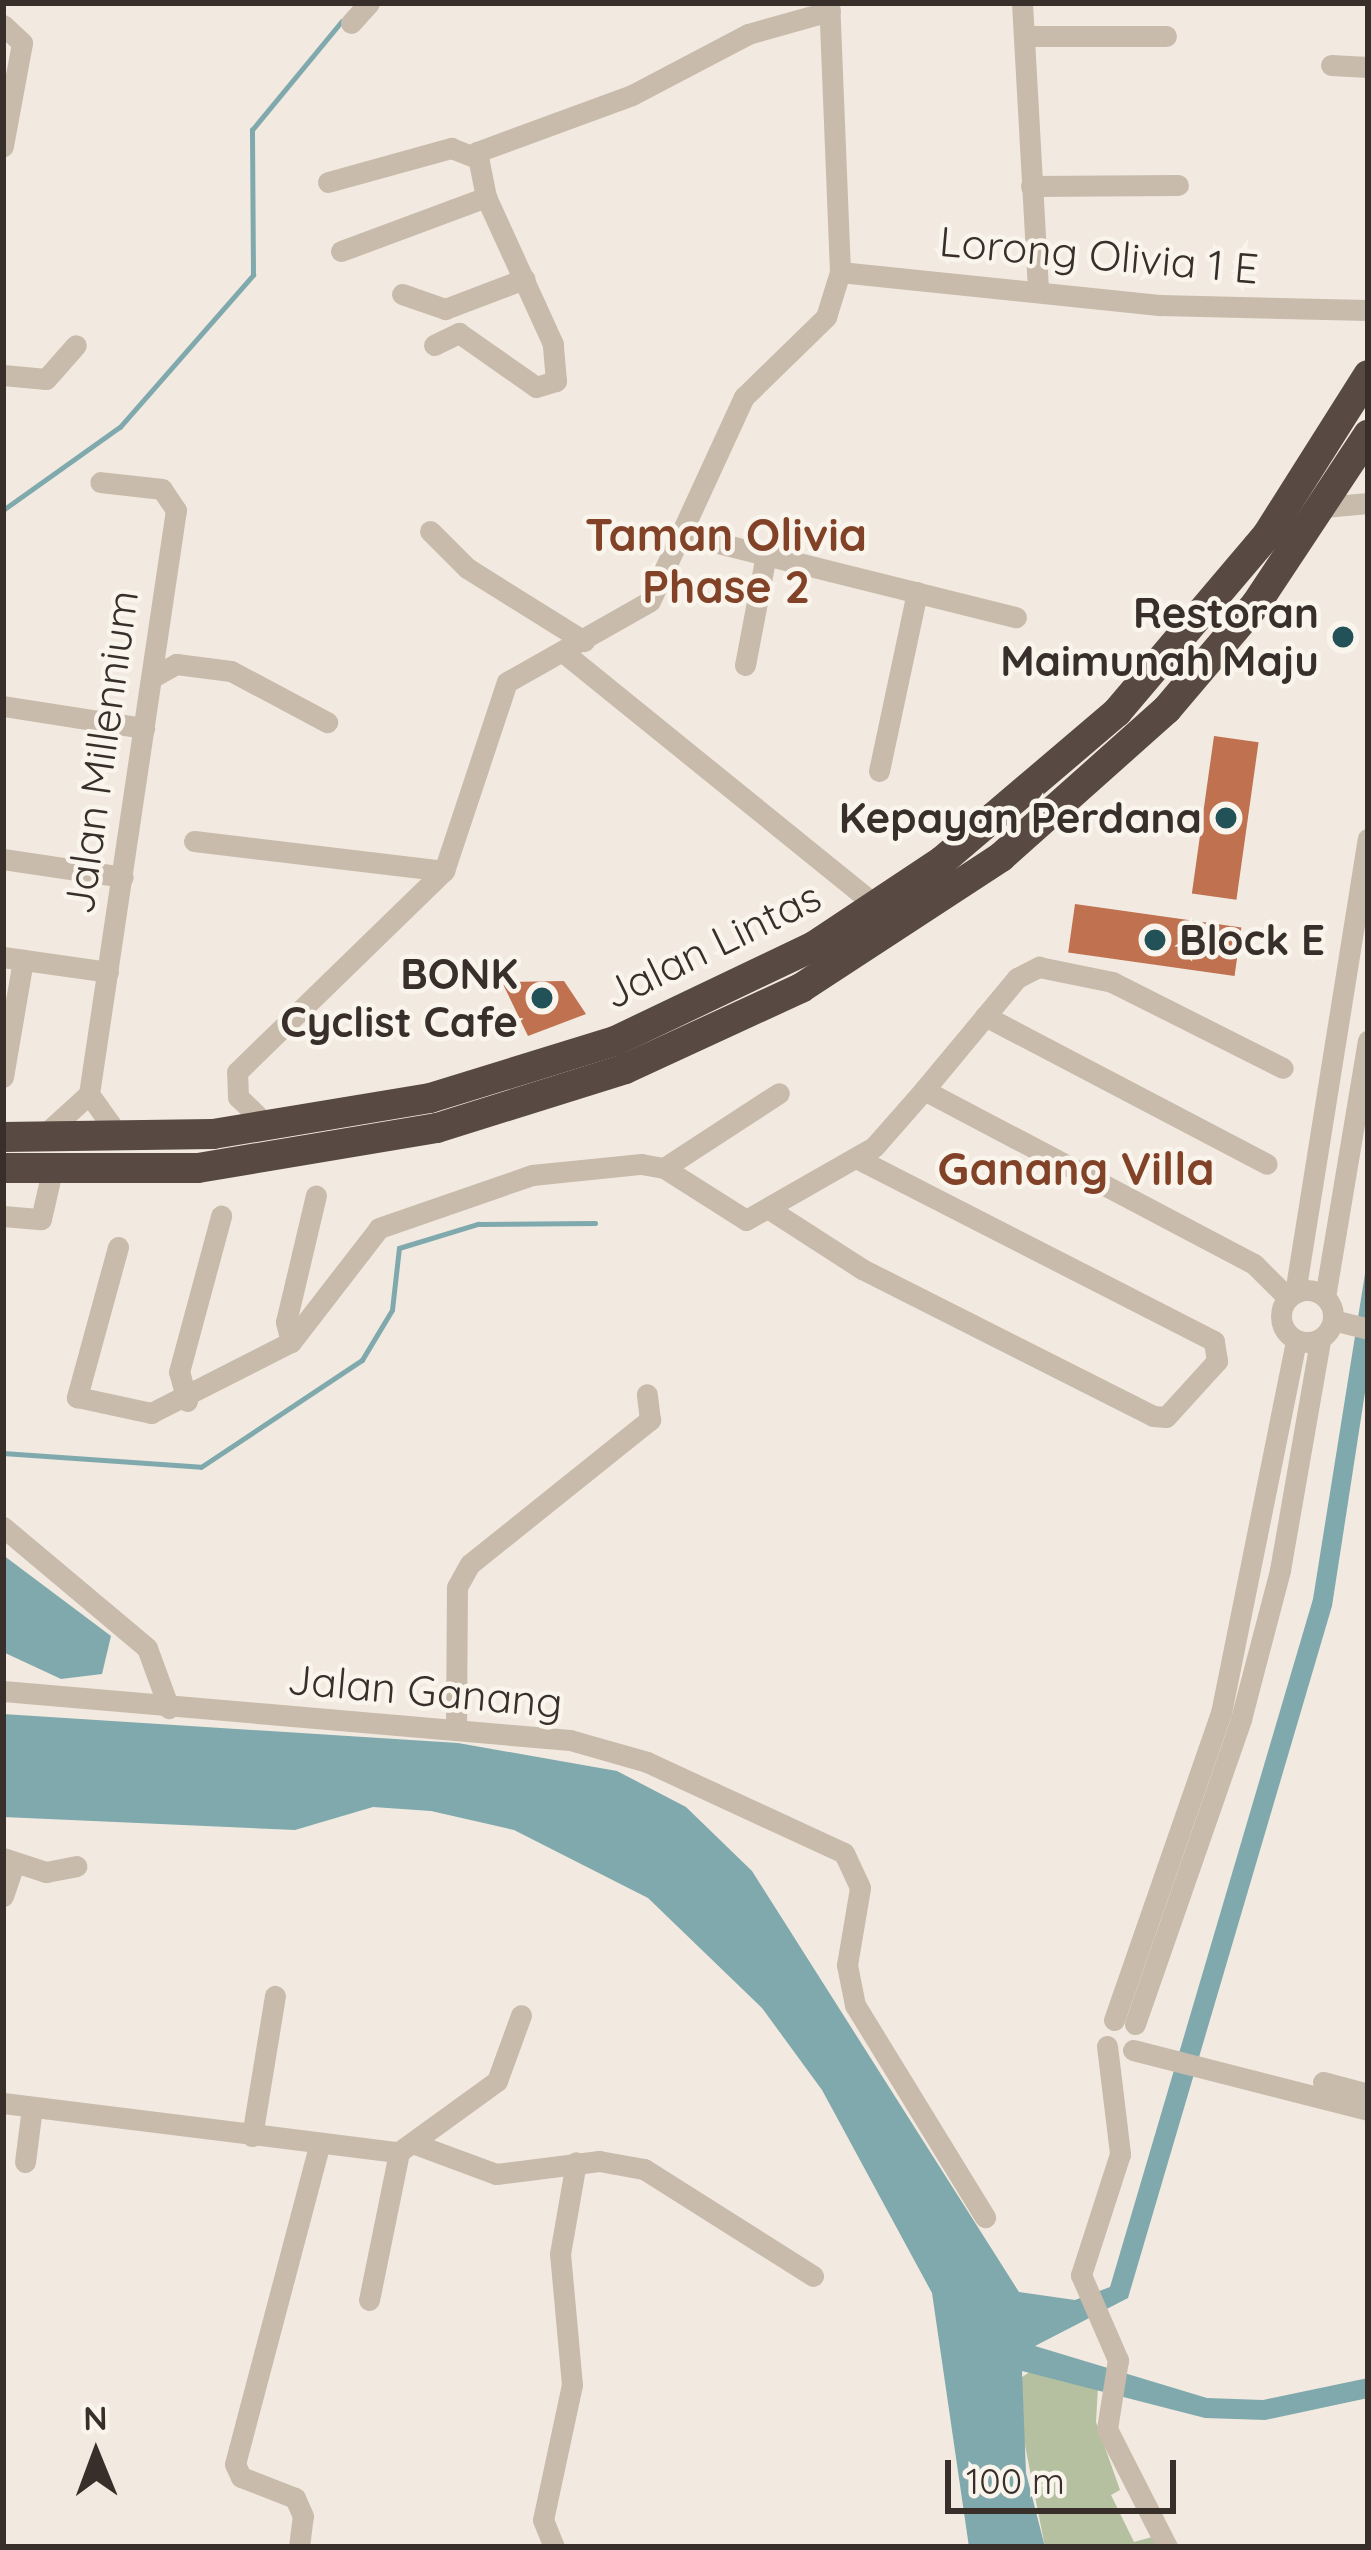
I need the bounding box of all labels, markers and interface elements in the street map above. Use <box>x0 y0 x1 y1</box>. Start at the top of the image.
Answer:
street label: Lorong Olivia 1 E <box>937 216 1261 294</box>
district label: Taman Olivia Phase 2 <box>585 508 867 614</box>
street label: Jalan Millennium <box>53 587 149 917</box>
place label: Restoran Maimunah Maju <box>1000 588 1319 686</box>
marker: Restoran Maimunah Maju <box>1330 624 1356 650</box>
place label: Kepayan Perdana <box>839 793 1202 843</box>
marker: Kepayan Perdana <box>1213 805 1239 831</box>
street label: Jalan Lintas <box>595 871 829 1019</box>
place label: Block E <box>1179 915 1325 965</box>
marker: Block E <box>1142 927 1168 953</box>
place label: BONK Cyclist Cafe <box>280 949 518 1048</box>
marker: BONK Cyclist Cafe <box>529 985 555 1011</box>
district label: Ganang Villa <box>937 1142 1215 1196</box>
street label: Jalan Ganang <box>285 1654 565 1728</box>
north arrow <box>36 2394 156 2514</box>
text: N <box>83 2397 108 2438</box>
scale bar <box>951 2436 1182 2510</box>
text: 100 m <box>966 2458 1065 2503</box>

